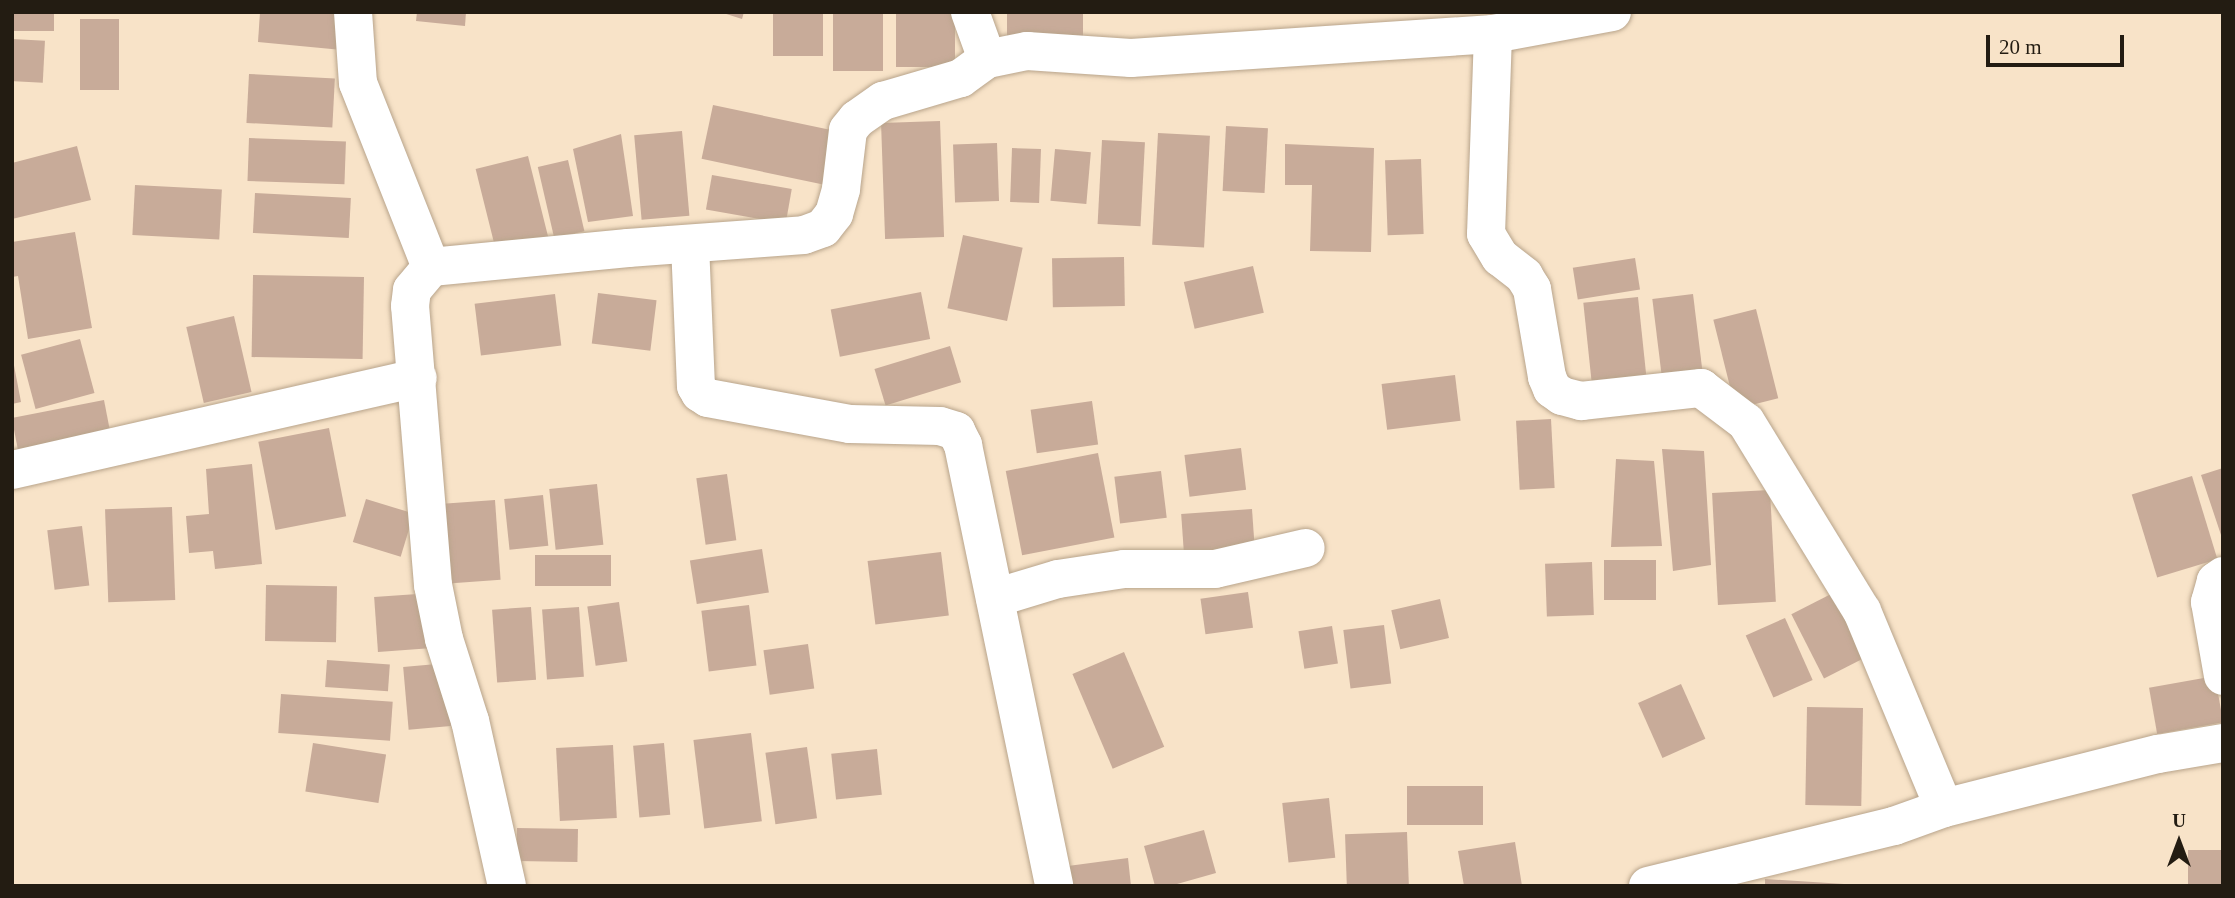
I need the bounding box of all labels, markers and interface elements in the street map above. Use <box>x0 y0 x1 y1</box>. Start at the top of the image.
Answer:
scale bar <box>1990 21 2128 65</box>
text: 20 m <box>1999 35 2042 59</box>
north arrow <box>2144 807 2214 877</box>
text: U <box>2172 810 2186 831</box>

